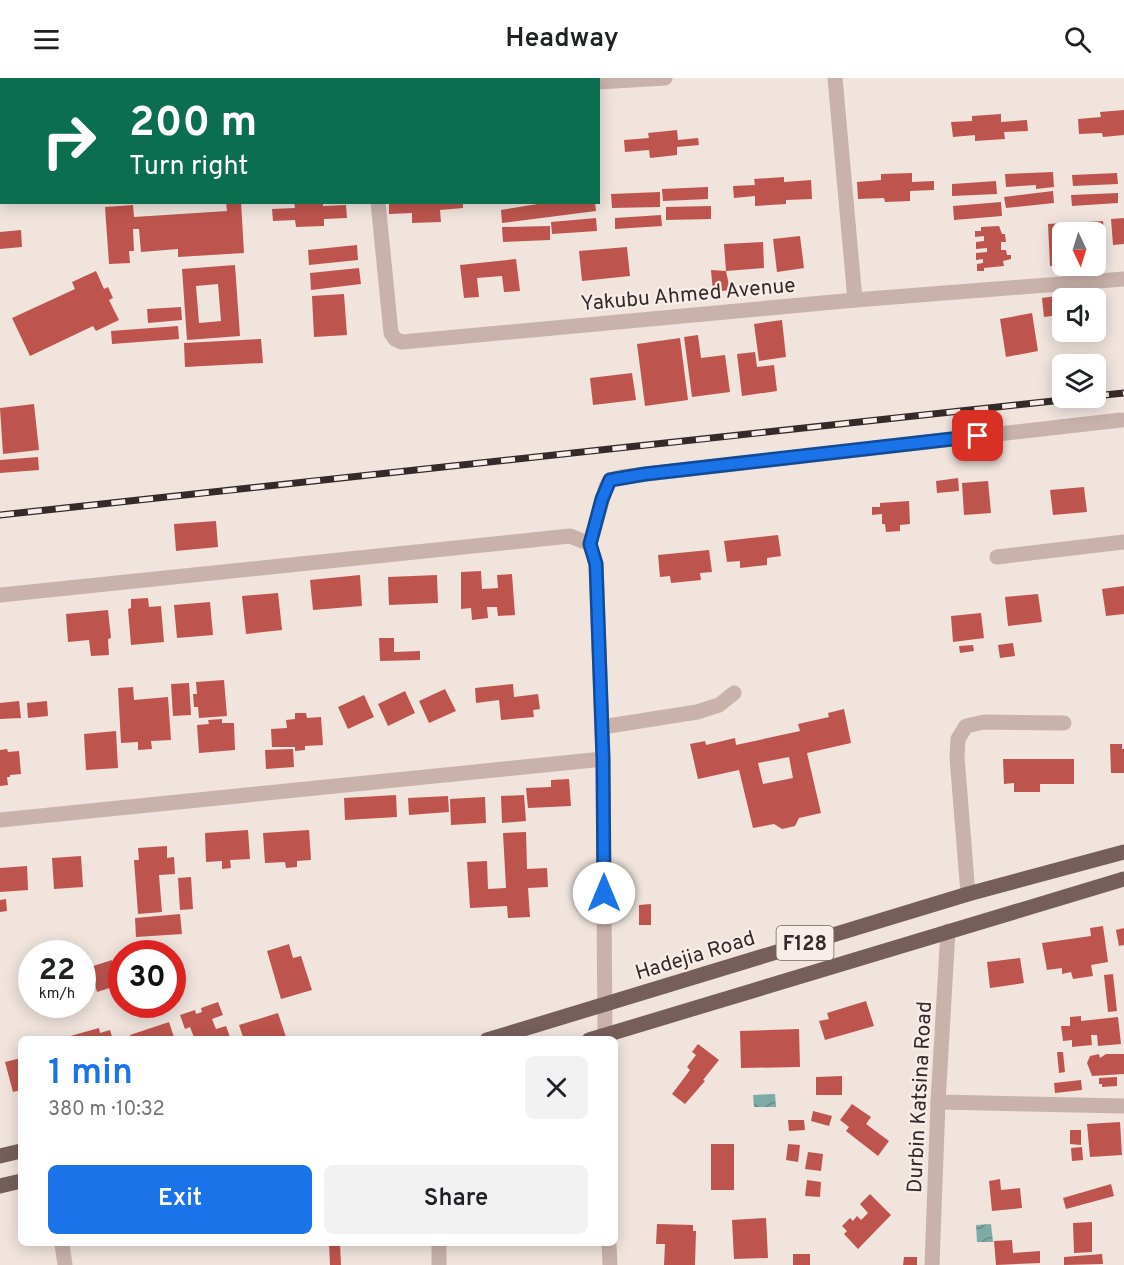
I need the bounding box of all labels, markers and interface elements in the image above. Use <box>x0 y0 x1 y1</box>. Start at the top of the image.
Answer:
text: Headway <box>505 22 619 56</box>
icon: menu <box>30 23 63 56</box>
icon: search <box>1061 23 1094 56</box>
text: 200 m <box>129 98 257 151</box>
icon: right <box>30 102 108 180</box>
text: Turn right <box>129 150 248 184</box>
north arrow <box>1052 222 1106 276</box>
map controls <box>1052 222 1106 408</box>
street label: Yakubu Ahmed Avenue <box>580 273 797 318</box>
button: sound <box>1052 288 1106 342</box>
button: layers <box>1052 354 1106 408</box>
pin <box>952 410 1003 461</box>
icon: arrive <box>961 419 994 452</box>
position arrow <box>572 861 636 925</box>
street label: Hadejia Road <box>632 925 759 987</box>
road number: F128 <box>776 926 834 960</box>
speed limit sign: 30 <box>108 940 186 1018</box>
text: 22 <box>39 953 75 990</box>
text: km/h <box>39 985 75 1004</box>
street label: Durbin Katsina Road <box>902 1001 939 1194</box>
text: 1 min <box>48 1051 133 1097</box>
button: close <box>525 1056 588 1119</box>
text: 380 m · 10:32 <box>48 1097 165 1123</box>
button: Exit <box>48 1165 312 1234</box>
button: Share <box>324 1165 588 1234</box>

